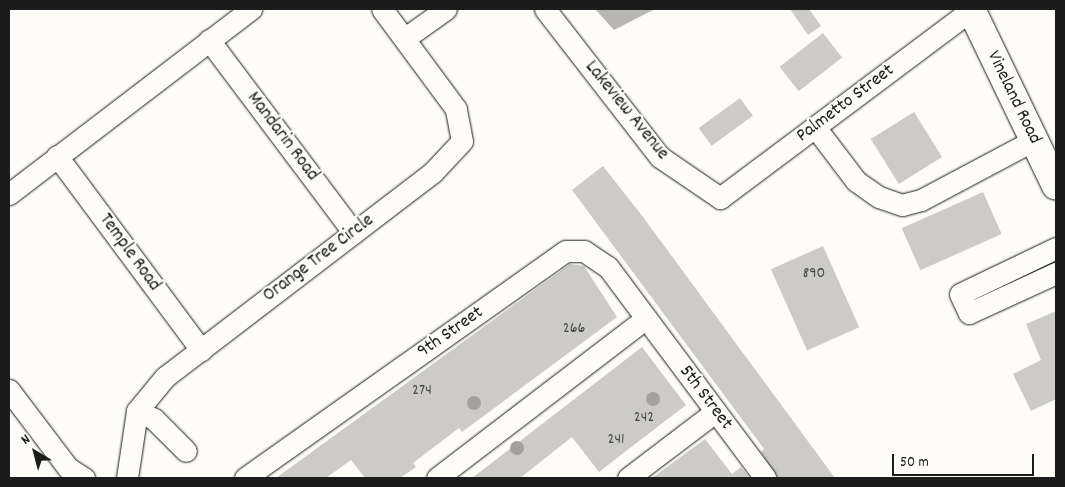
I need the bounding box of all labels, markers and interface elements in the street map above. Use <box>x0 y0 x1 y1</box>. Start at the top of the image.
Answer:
street label: Vineland Road <box>981 48 1045 148</box>
street label: Lakeview Avenue <box>579 57 673 165</box>
street label: Palmetto Street <box>793 60 899 148</box>
street label: Mandarin Road <box>241 88 323 186</box>
street label: Temple Road <box>93 210 165 296</box>
street label: Orange Tree Circle <box>259 210 379 308</box>
house number: 890 <box>803 264 825 284</box>
street label: 9th Street <box>414 302 488 364</box>
house number: 266 <box>563 319 585 339</box>
street label: 5th Street <box>673 361 737 435</box>
house number: 274 <box>412 381 432 401</box>
house number: 242 <box>634 408 654 428</box>
north arrow <box>10 427 60 477</box>
text: N <box>17 430 35 450</box>
house number: 241 <box>607 430 625 450</box>
scale bar <box>895 444 1038 476</box>
text: 50 m <box>900 452 929 474</box>

